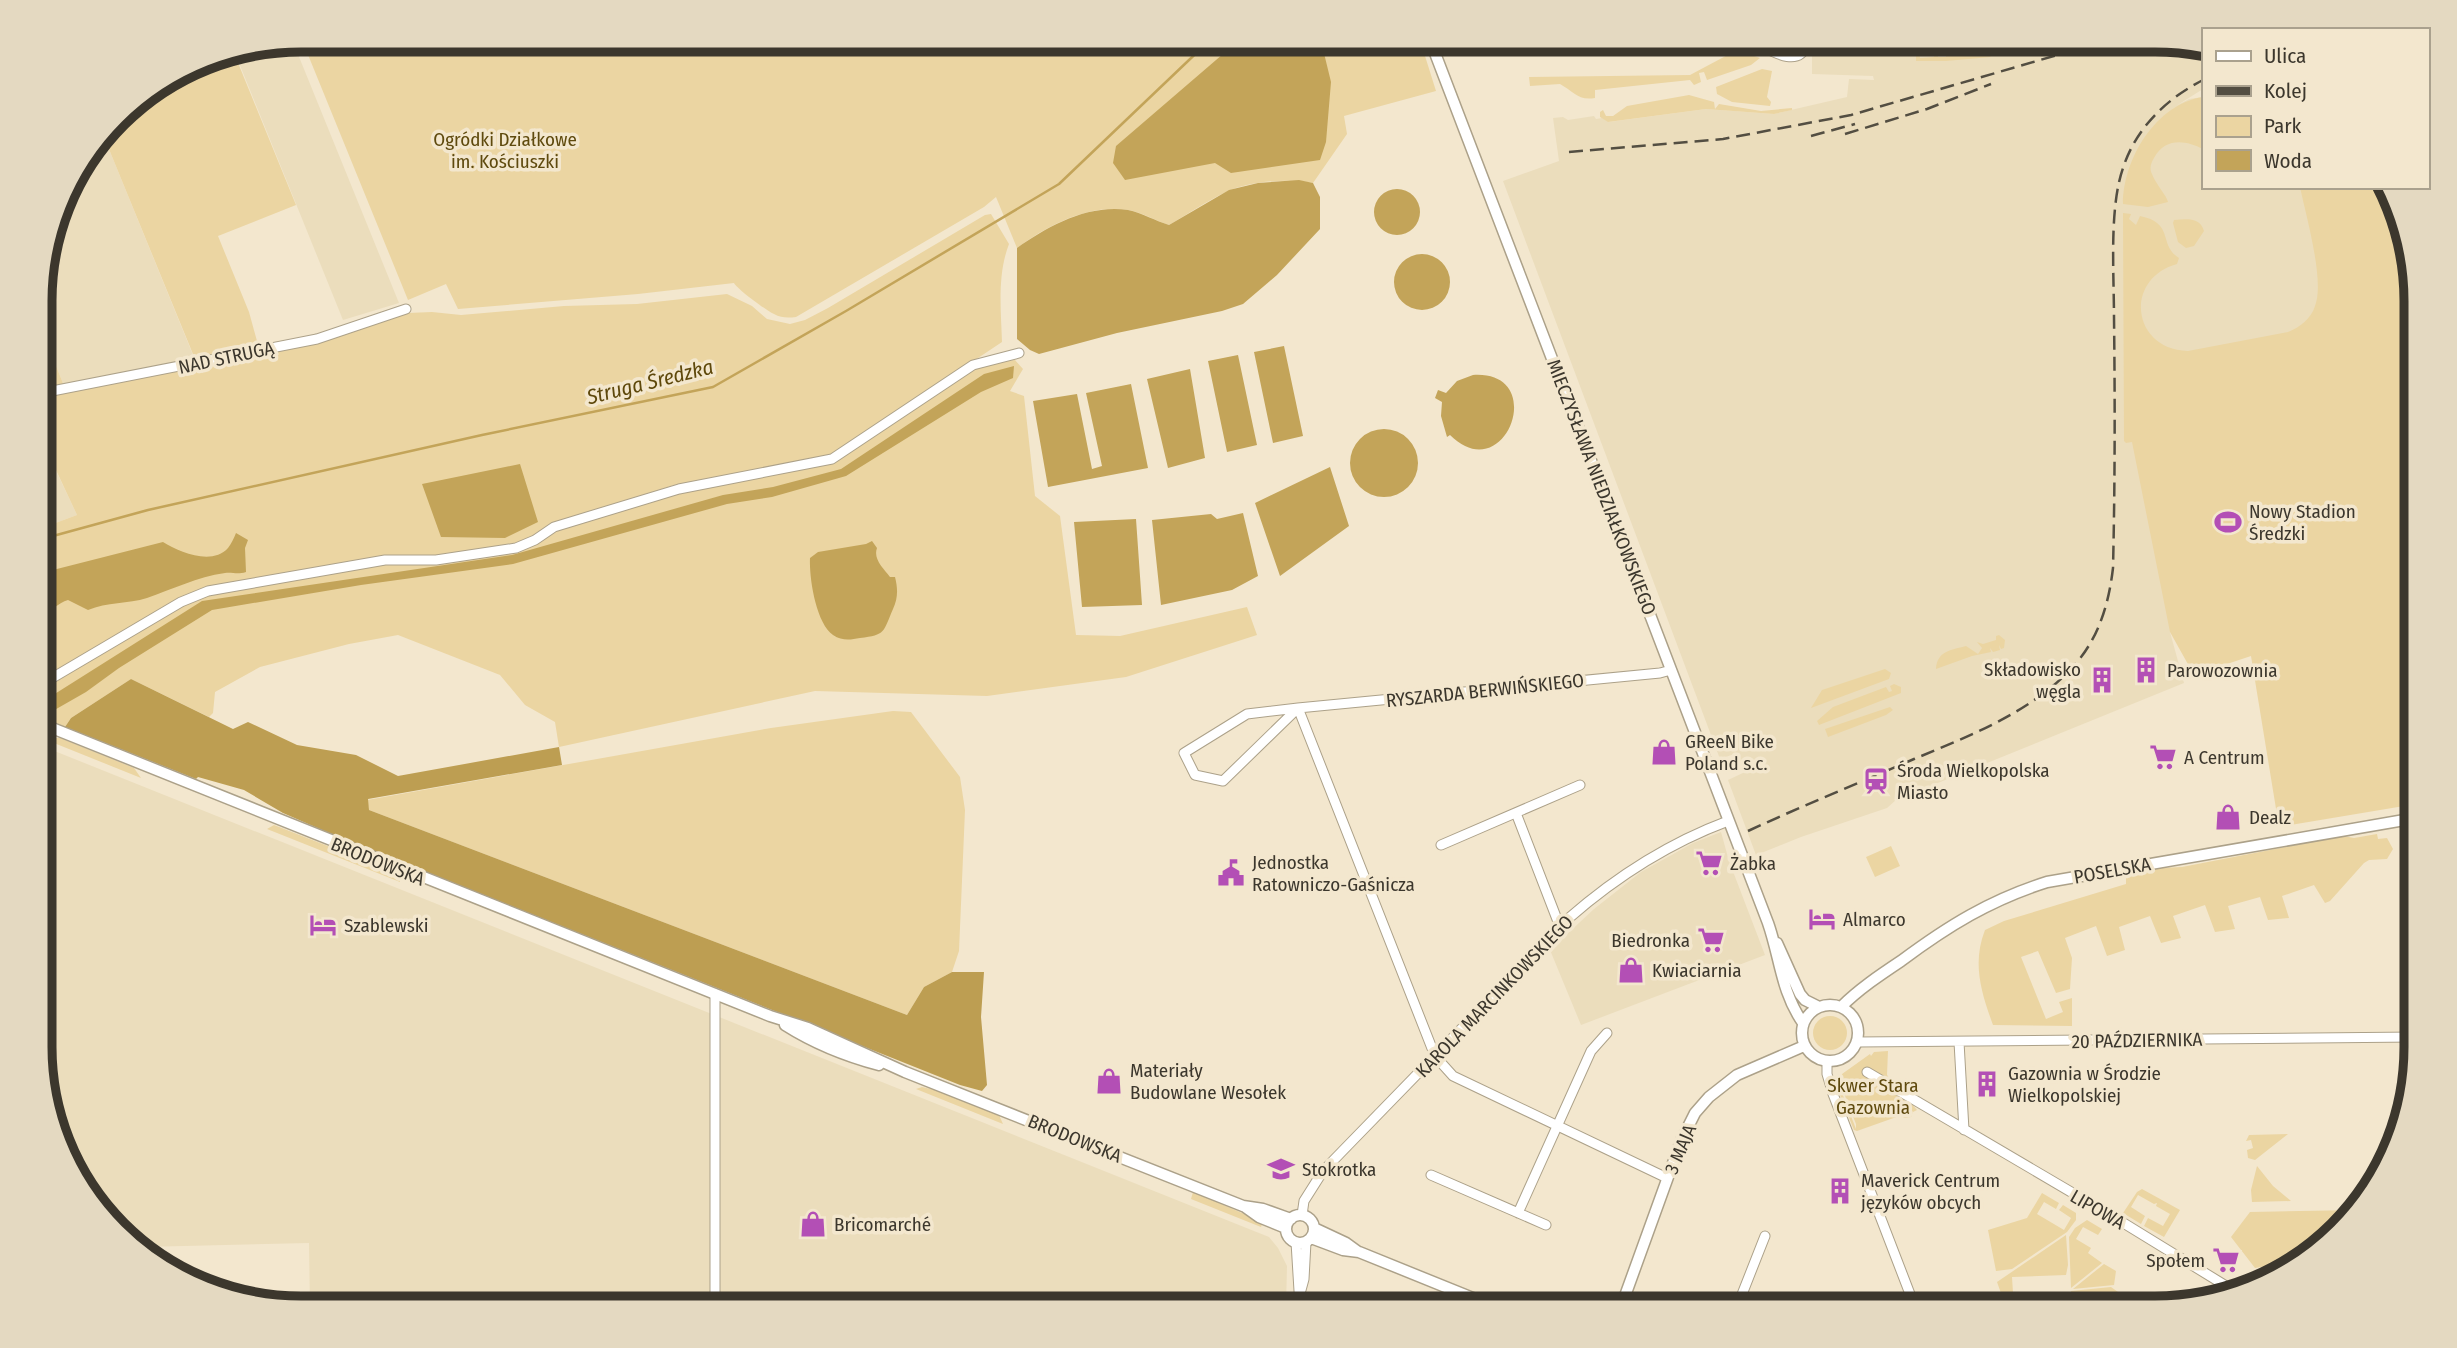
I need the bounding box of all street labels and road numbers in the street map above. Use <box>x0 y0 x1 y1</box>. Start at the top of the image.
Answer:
street label: NAD STRUGĄ <box>176 336 276 379</box>
street label: MIECZYSŁAWA NIEDZIAŁKOWSKIEGO <box>1542 356 1661 618</box>
street label: RYSZARDA BERWIŃSKIEGO <box>1385 669 1585 712</box>
street label: BRODOWSKA <box>328 832 428 891</box>
street label: POSELSKA <box>2072 852 2152 889</box>
street label: KAROLA MARCINKOWSKIEGO <box>1411 910 1578 1082</box>
street label: 20 PAŹDZIERNIKA <box>2071 1028 2203 1053</box>
street label: BRODOWSKA <box>1025 1109 1125 1168</box>
street label: 3 MAJA <box>1660 1121 1701 1177</box>
street label: LIPOWA <box>2066 1185 2129 1234</box>

